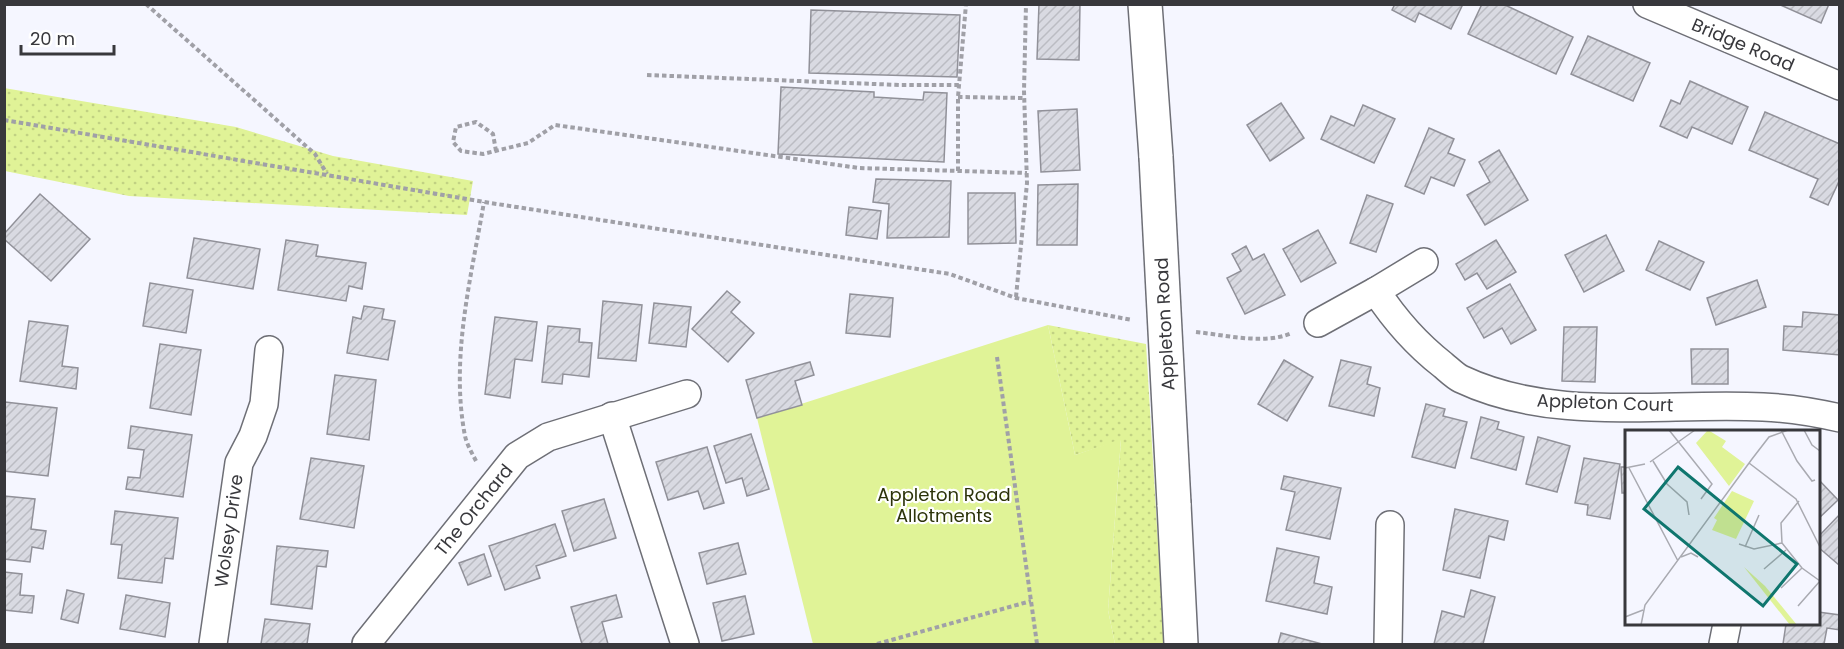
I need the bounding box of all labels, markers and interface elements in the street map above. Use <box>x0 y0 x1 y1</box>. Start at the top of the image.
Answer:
street label: Bridge Road <box>1688 12 1798 77</box>
scale bar <box>21 18 114 56</box>
text: 20 m <box>30 26 75 51</box>
street label: Appleton Road <box>1149 257 1180 391</box>
street label: Appleton Court <box>1536 388 1674 417</box>
inset map <box>1625 430 1820 625</box>
street label: The Orchard <box>429 458 518 561</box>
street label: Wolsey Drive <box>208 473 249 589</box>
park label: Appleton Road Allotments <box>877 482 1011 528</box>

